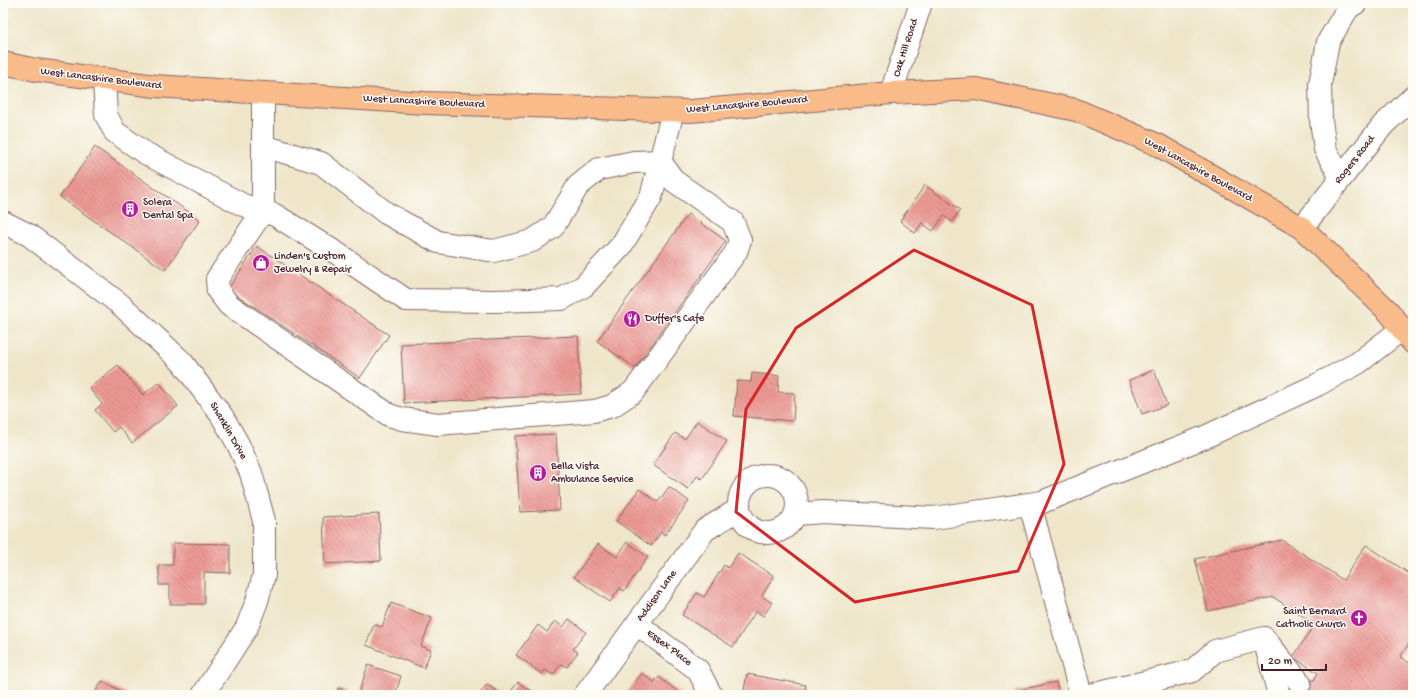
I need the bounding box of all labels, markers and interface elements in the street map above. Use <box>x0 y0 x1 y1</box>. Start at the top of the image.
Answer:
street label: Oak Hill Road <box>891 16 922 79</box>
street label: West Lancashire Boulevard <box>40 66 164 93</box>
street label: West Lancashire Boulevard <box>363 93 487 111</box>
street label: West Lancashire Boulevard <box>686 94 810 116</box>
street label: Rogers Road <box>1332 132 1379 187</box>
street label: West Lancashire Boulevard <box>1142 135 1256 206</box>
place label: Solera Dental Spa <box>142 197 194 222</box>
building icon: Solera Dental Spa <box>120 199 140 219</box>
place label: Linden's Custom Jewelry & Repair <box>274 251 352 276</box>
shop icon: Linden's Custom Jewelry & Repair <box>251 253 271 273</box>
restaurant icon: Duffer's Cafe <box>622 309 642 329</box>
place label: Duffer's Cafe <box>644 312 705 325</box>
street label: Shanklin Drive <box>207 400 249 462</box>
place label: Bella Vista Ambulance Service <box>550 461 634 486</box>
building icon: Bella Vista Ambulance Service <box>528 463 548 483</box>
street label: Addison Lane <box>634 568 680 624</box>
place label: Saint Bernard Catholic Church <box>1276 606 1348 631</box>
church icon: Saint Bernard Catholic Church <box>1349 608 1369 628</box>
street label: Essex Place <box>644 627 694 669</box>
scale bar <box>1262 646 1326 672</box>
text: 20 m <box>1268 655 1293 669</box>

